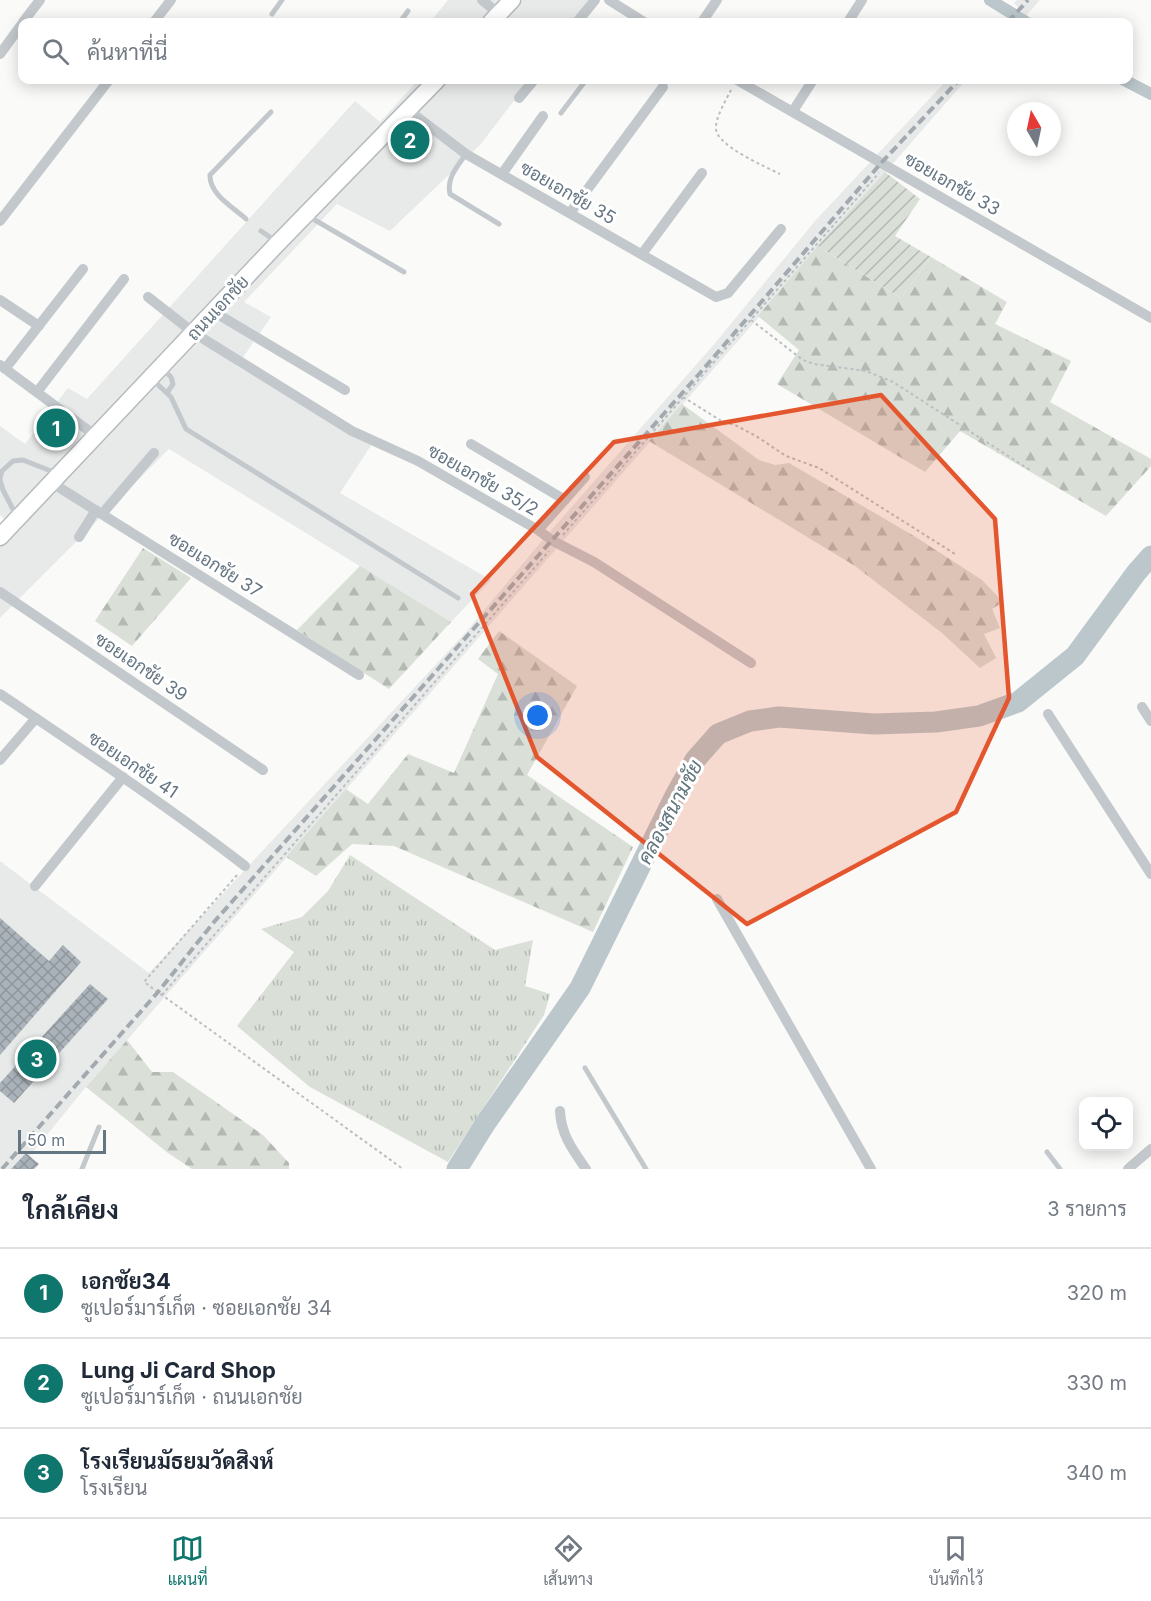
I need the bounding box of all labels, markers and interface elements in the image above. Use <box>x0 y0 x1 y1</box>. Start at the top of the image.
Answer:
search box <box>18 18 1133 84</box>
icon: search <box>39 35 72 68</box>
text: ค้นหาที่นี่ <box>87 39 167 65</box>
north arrow <box>1007 102 1061 156</box>
pin: 2 <box>390 118 430 162</box>
street label: ซอยเอกชัย 33 <box>901 148 1004 219</box>
street label: ซอยเอกชัย 35 <box>517 157 620 228</box>
street label: ถนนเอกชัย <box>182 271 253 344</box>
pin: 1 <box>36 406 76 450</box>
street label: ซอยเอกชัย 35/2 <box>424 439 542 520</box>
street label: ซอยเอกชัย 37 <box>165 528 266 602</box>
street label: ซอยเอกชัย 39 <box>91 628 192 705</box>
your location <box>523 701 552 730</box>
street label: ซอยเอกชัย 41 <box>85 727 182 802</box>
water label: คลองสนามชัย <box>633 755 708 868</box>
pin: 3 <box>18 1036 57 1082</box>
map controls <box>1079 1097 1133 1151</box>
button: locate <box>1079 1097 1133 1151</box>
scale bar <box>18 1127 106 1154</box>
text: 50 m <box>27 1130 65 1150</box>
text: ใกล้เคียง <box>24 1194 119 1225</box>
text: 3 รายการ <box>1047 1197 1127 1221</box>
text: เอกชัย34 <box>81 1268 171 1294</box>
text: 1 <box>39 1281 48 1305</box>
text: 320 m <box>1067 1281 1127 1305</box>
text: ซูเปอร์มาร์เก็ต · ซอยเอกชัย 34 <box>81 1296 332 1320</box>
text: Lung Ji Card Shop <box>81 1357 276 1383</box>
text: 2 <box>37 1371 50 1395</box>
text: 330 m <box>1067 1371 1127 1395</box>
text: ซูเปอร์มาร์เก็ต · ถนนเอกชัย <box>81 1385 303 1409</box>
text: โรงเรียนมัธยมวัดสิงห์ <box>81 1448 274 1474</box>
text: 3 <box>37 1461 50 1485</box>
text: 340 m <box>1066 1461 1127 1485</box>
text: โรงเรียน <box>81 1476 147 1500</box>
tab: แผนที่ <box>168 1532 208 1589</box>
tab: เส้นทาง <box>543 1532 593 1589</box>
tab: บันทึกไว้ <box>929 1532 983 1589</box>

